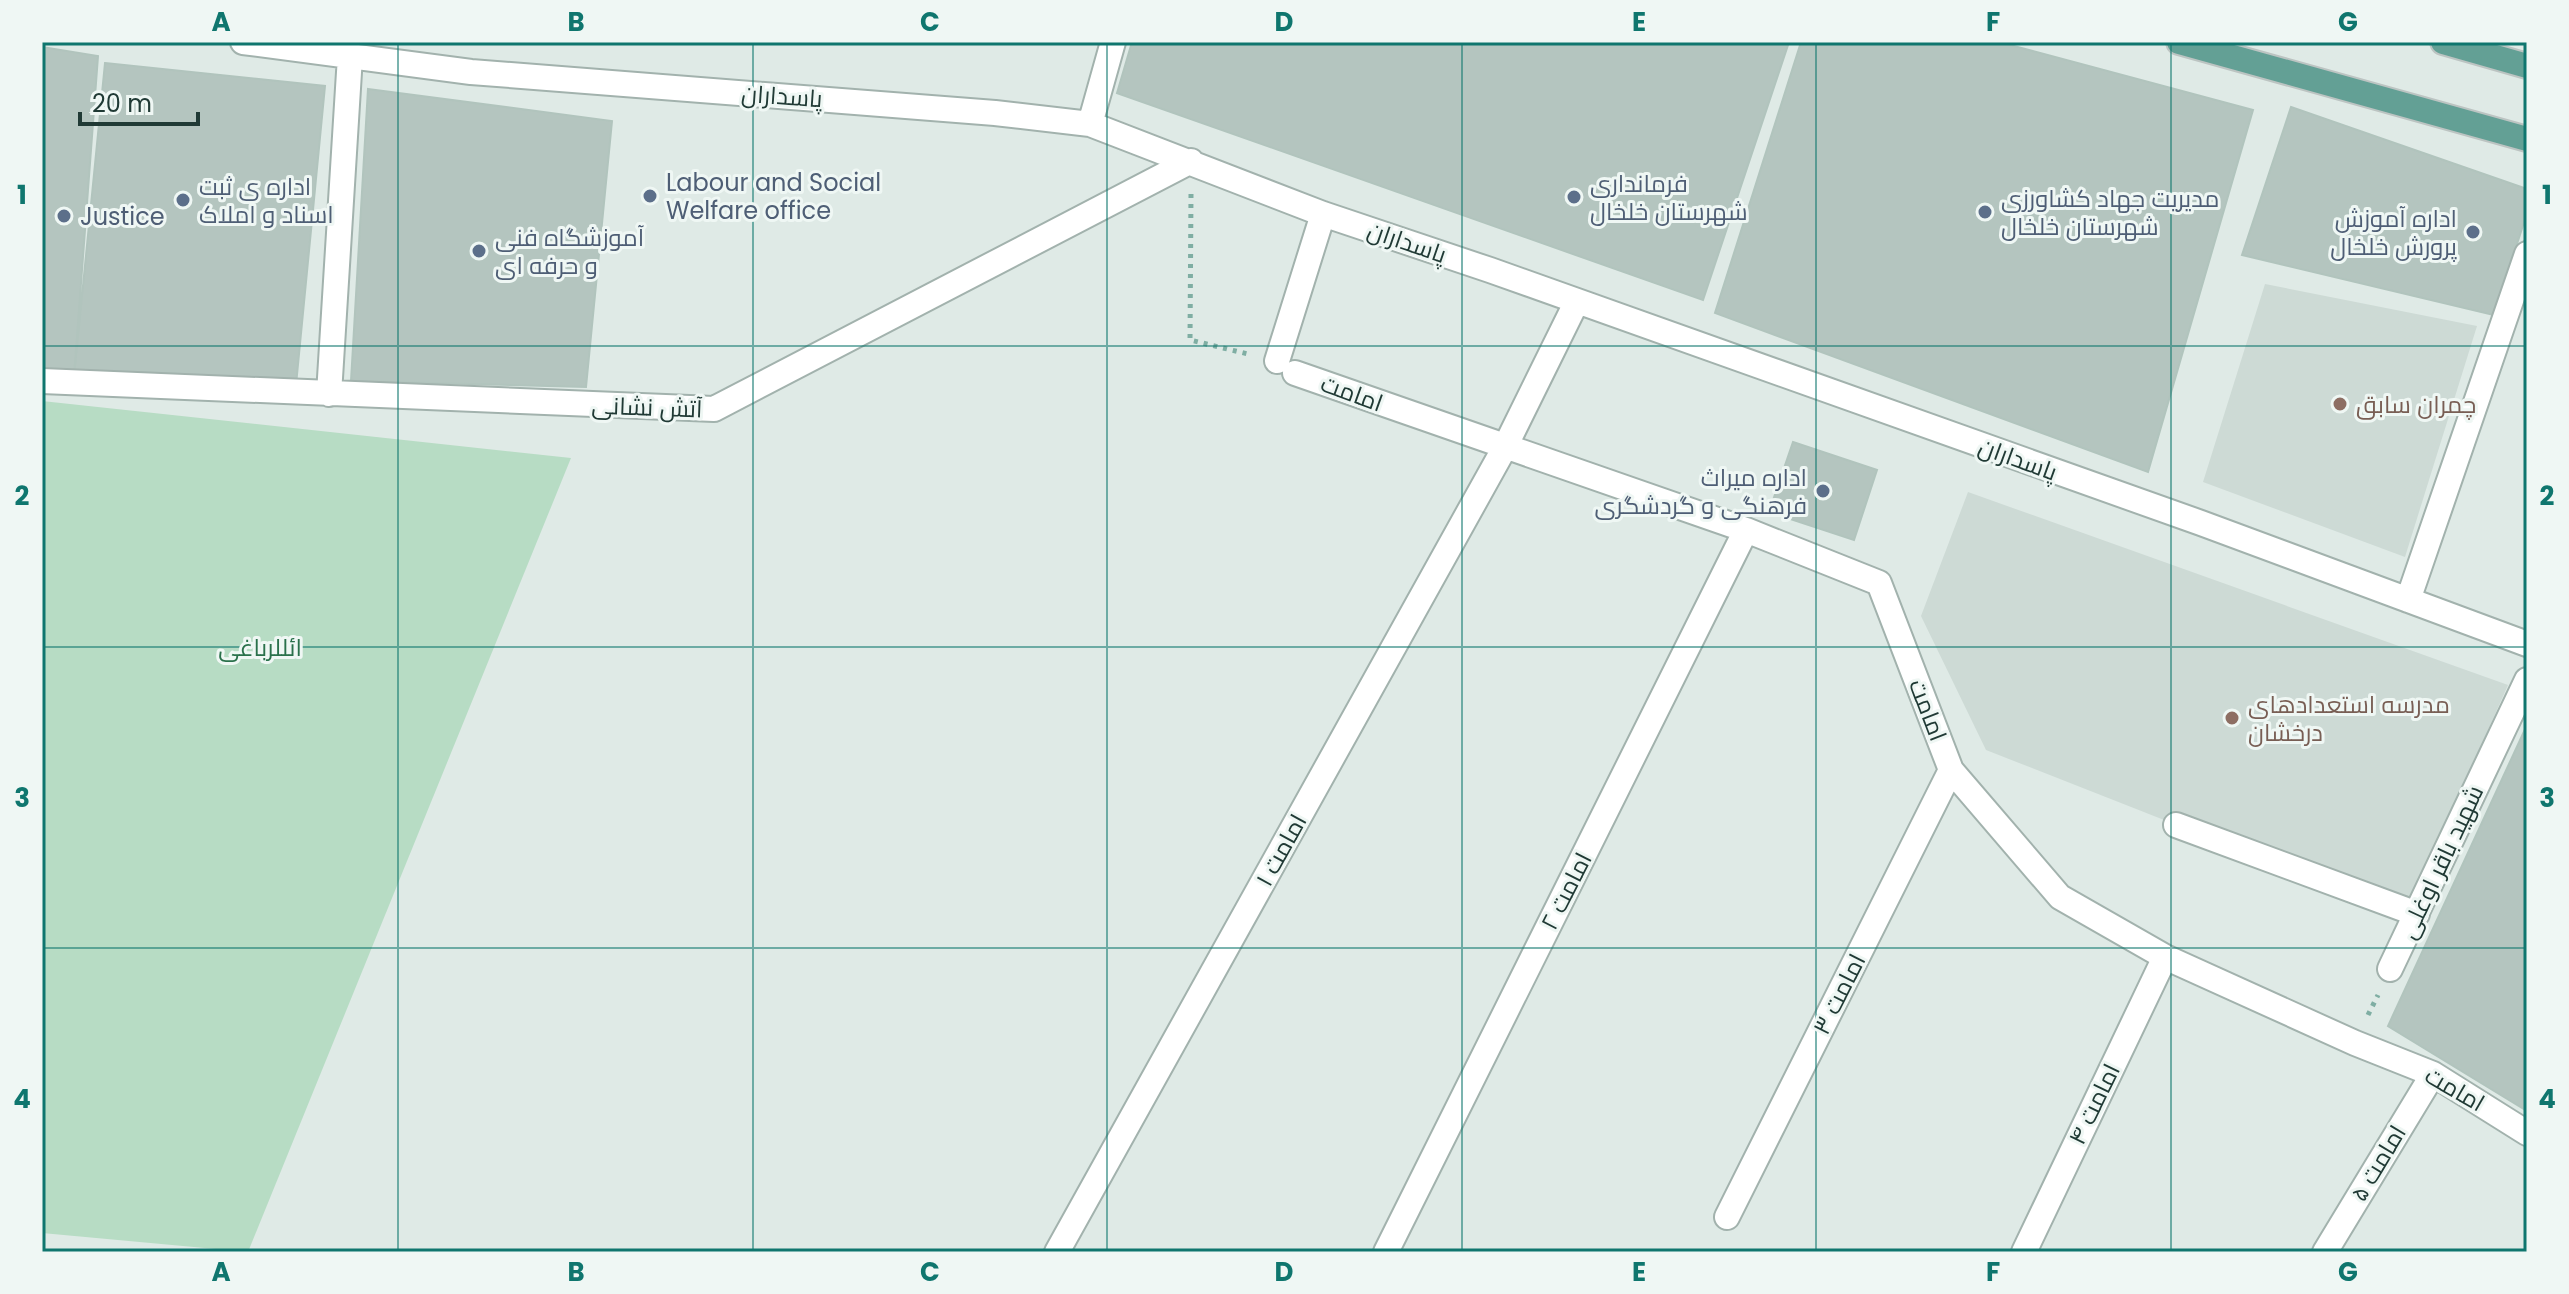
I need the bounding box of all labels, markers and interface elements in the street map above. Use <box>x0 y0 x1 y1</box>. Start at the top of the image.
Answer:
text: A <box>211 4 231 40</box>
text: B <box>567 4 585 40</box>
text: C <box>920 4 940 40</box>
text: D <box>1275 4 1294 40</box>
text: E <box>1632 4 1646 40</box>
text: F <box>1986 4 2000 40</box>
text: G <box>2338 4 2358 40</box>
scale bar <box>80 76 198 126</box>
street label: پاسداران <box>740 77 824 115</box>
text: 20 m <box>92 87 152 120</box>
place label: Labour and Social Welfare office <box>666 166 881 227</box>
place label: فرمانداری شهرستان خلخال <box>1590 167 1748 228</box>
place label: اداره ی ثبت اسناد و املاک <box>199 170 334 231</box>
text: 1 <box>17 177 27 213</box>
text: 1 <box>2542 177 2552 213</box>
place label: مدیریت جهاد کشاورزی شهرستان خلخال <box>2001 182 2219 243</box>
marker: Labour and Social Welfare office <box>641 187 659 205</box>
marker: فرمانداری شهرستان خلخال <box>1565 188 1583 206</box>
marker: اداره ی ثبت اسناد و املاک <box>174 191 192 209</box>
place label: Justice <box>80 200 165 233</box>
place label: اداره آموزش پرورش خلخال <box>2330 202 2458 263</box>
marker: مدیریت جهاد کشاورزی شهرستان خلخال <box>1976 203 1994 221</box>
marker: Justice <box>55 207 73 225</box>
street label: پاسداران <box>1363 213 1451 271</box>
place label: آموزشگاه فنی و حرفه ای <box>495 221 645 282</box>
marker: اداره آموزش پرورش خلخال <box>2464 223 2482 241</box>
marker: آموزشگاه فنی و حرفه ای <box>470 242 488 260</box>
street label: امامت <box>1316 367 1388 419</box>
place label: چمران سابق <box>2356 388 2476 421</box>
street label: آتش نشانی <box>591 389 704 425</box>
marker: چمران سابق <box>2331 395 2349 413</box>
street label: پاسداران <box>1974 430 2062 489</box>
place label: اداره میراث فرهنگی و گردشگری <box>1594 461 1807 522</box>
text: 2 <box>15 478 30 514</box>
text: 2 <box>2540 478 2555 514</box>
marker: اداره میراث فرهنگی و گردشگری <box>1814 482 1832 500</box>
park label: ائللرباغی <box>218 631 302 664</box>
street label: امامت <box>1901 674 1955 746</box>
place label: مدرسه استعدادهای درخشان <box>2248 688 2450 749</box>
marker: مدرسه استعدادهای درخشان <box>2223 709 2241 727</box>
text: 3 <box>14 780 30 816</box>
street label: شهید باقر اوغلی <box>2391 780 2491 944</box>
text: 3 <box>2539 780 2555 816</box>
street label: امامت ۱ <box>1248 808 1314 892</box>
street label: امامت ۲ <box>1532 847 1600 935</box>
street label: امامت ۳ <box>1805 948 1873 1040</box>
street label: امامت ۴ <box>2060 1058 2128 1150</box>
street label: امامت <box>2419 1059 2491 1119</box>
text: 4 <box>13 1081 31 1117</box>
text: 4 <box>2538 1081 2556 1117</box>
street label: امامت ۵ <box>2342 1119 2414 1207</box>
text: A <box>211 1254 231 1290</box>
text: B <box>567 1254 585 1290</box>
text: C <box>920 1254 940 1290</box>
text: D <box>1275 1254 1294 1290</box>
text: E <box>1632 1254 1646 1290</box>
text: F <box>1986 1254 2000 1290</box>
text: G <box>2338 1254 2358 1290</box>

